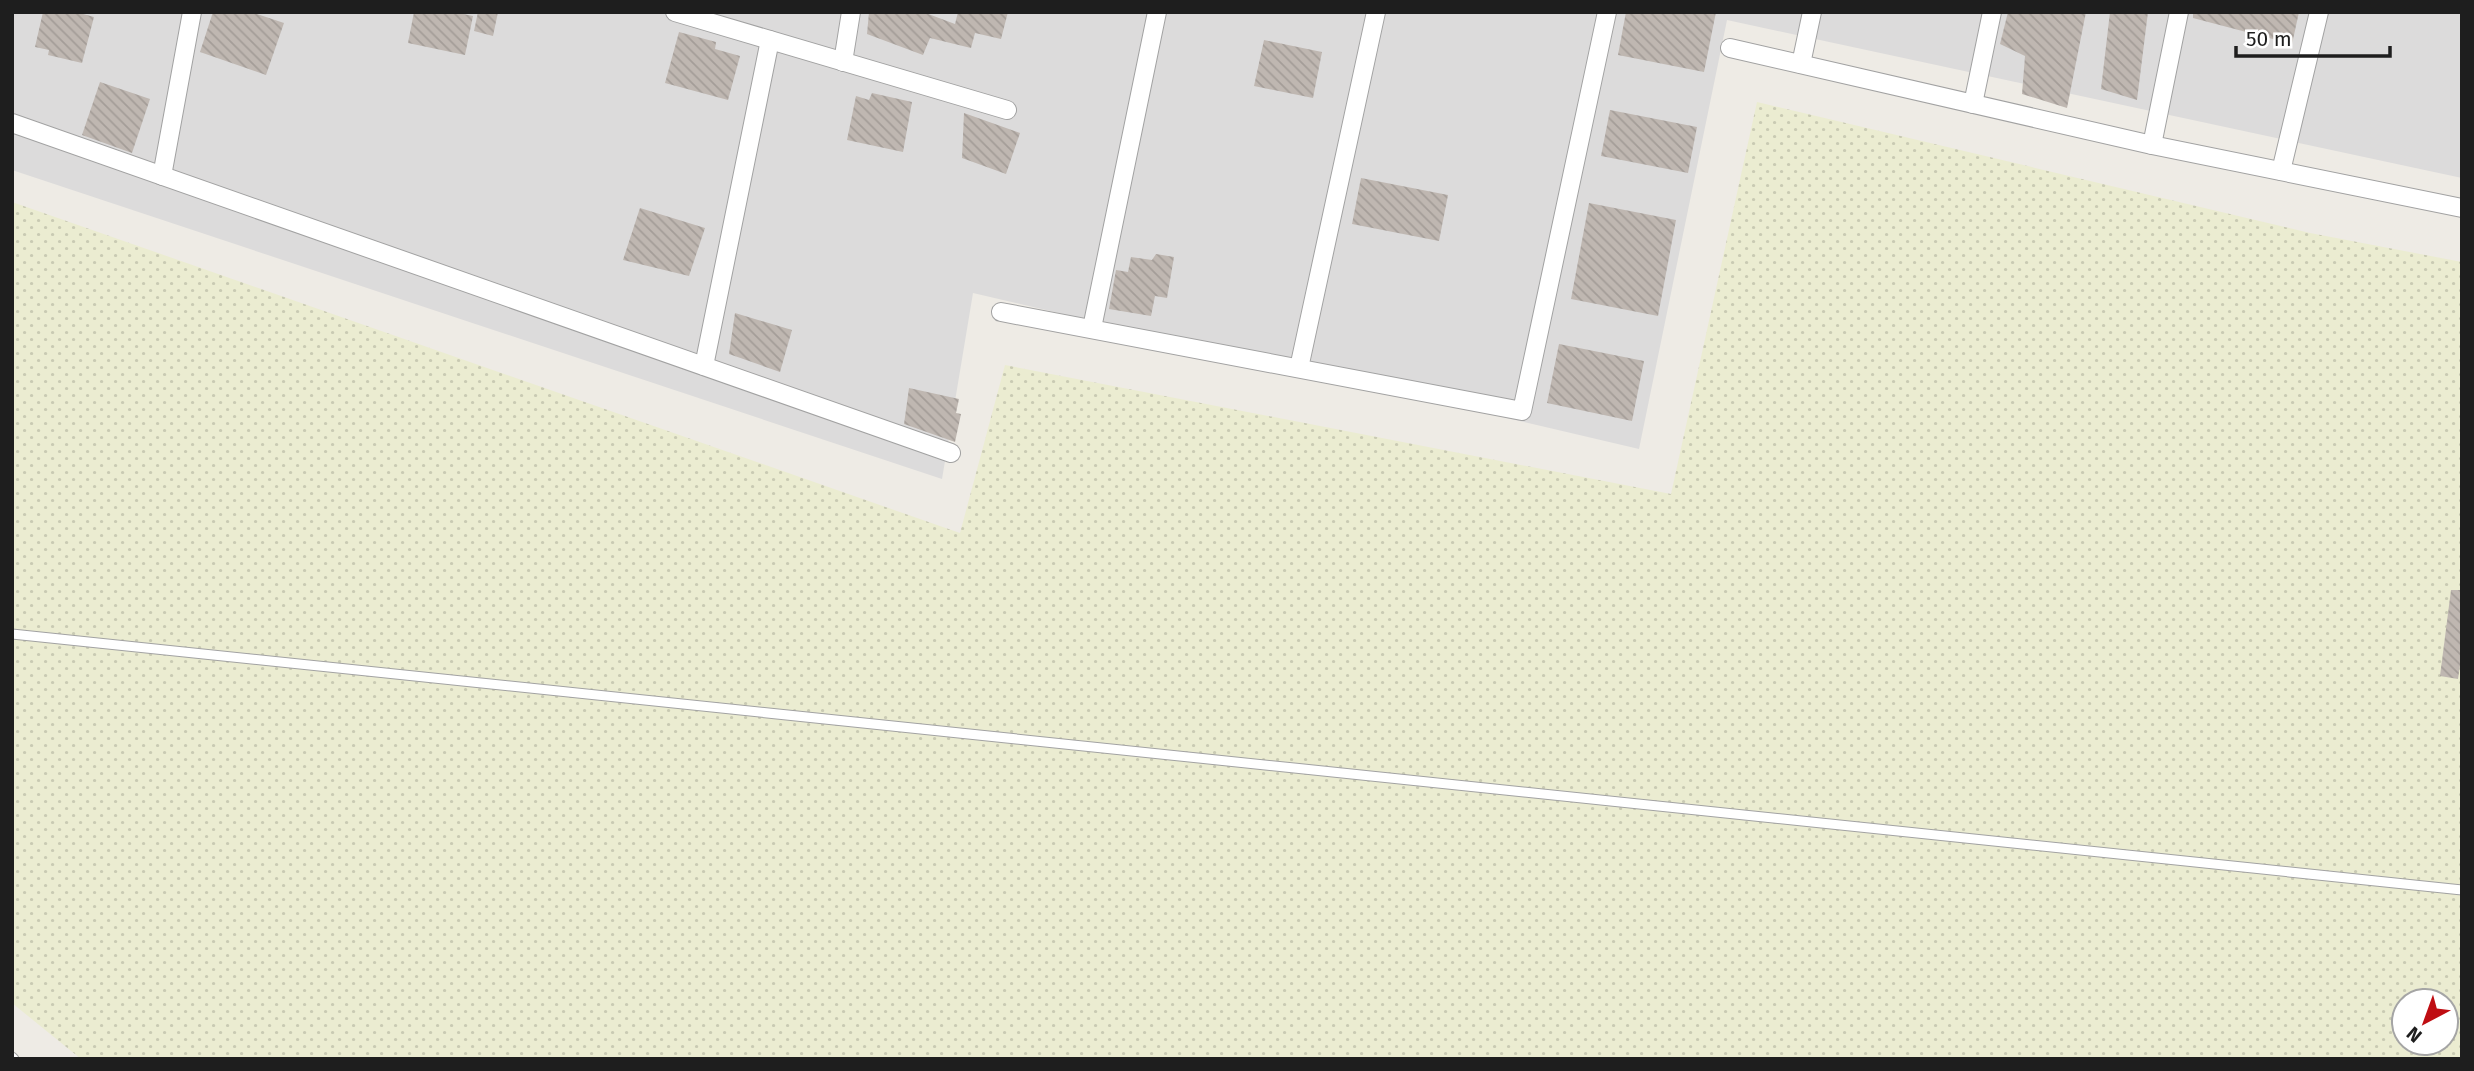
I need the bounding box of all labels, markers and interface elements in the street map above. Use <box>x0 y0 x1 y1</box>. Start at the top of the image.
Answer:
scale bar <box>2236 14 2390 58</box>
text: 50 m <box>2246 26 2292 52</box>
north arrow <box>2390 987 2460 1057</box>
text: N <box>2402 1022 2426 1047</box>

